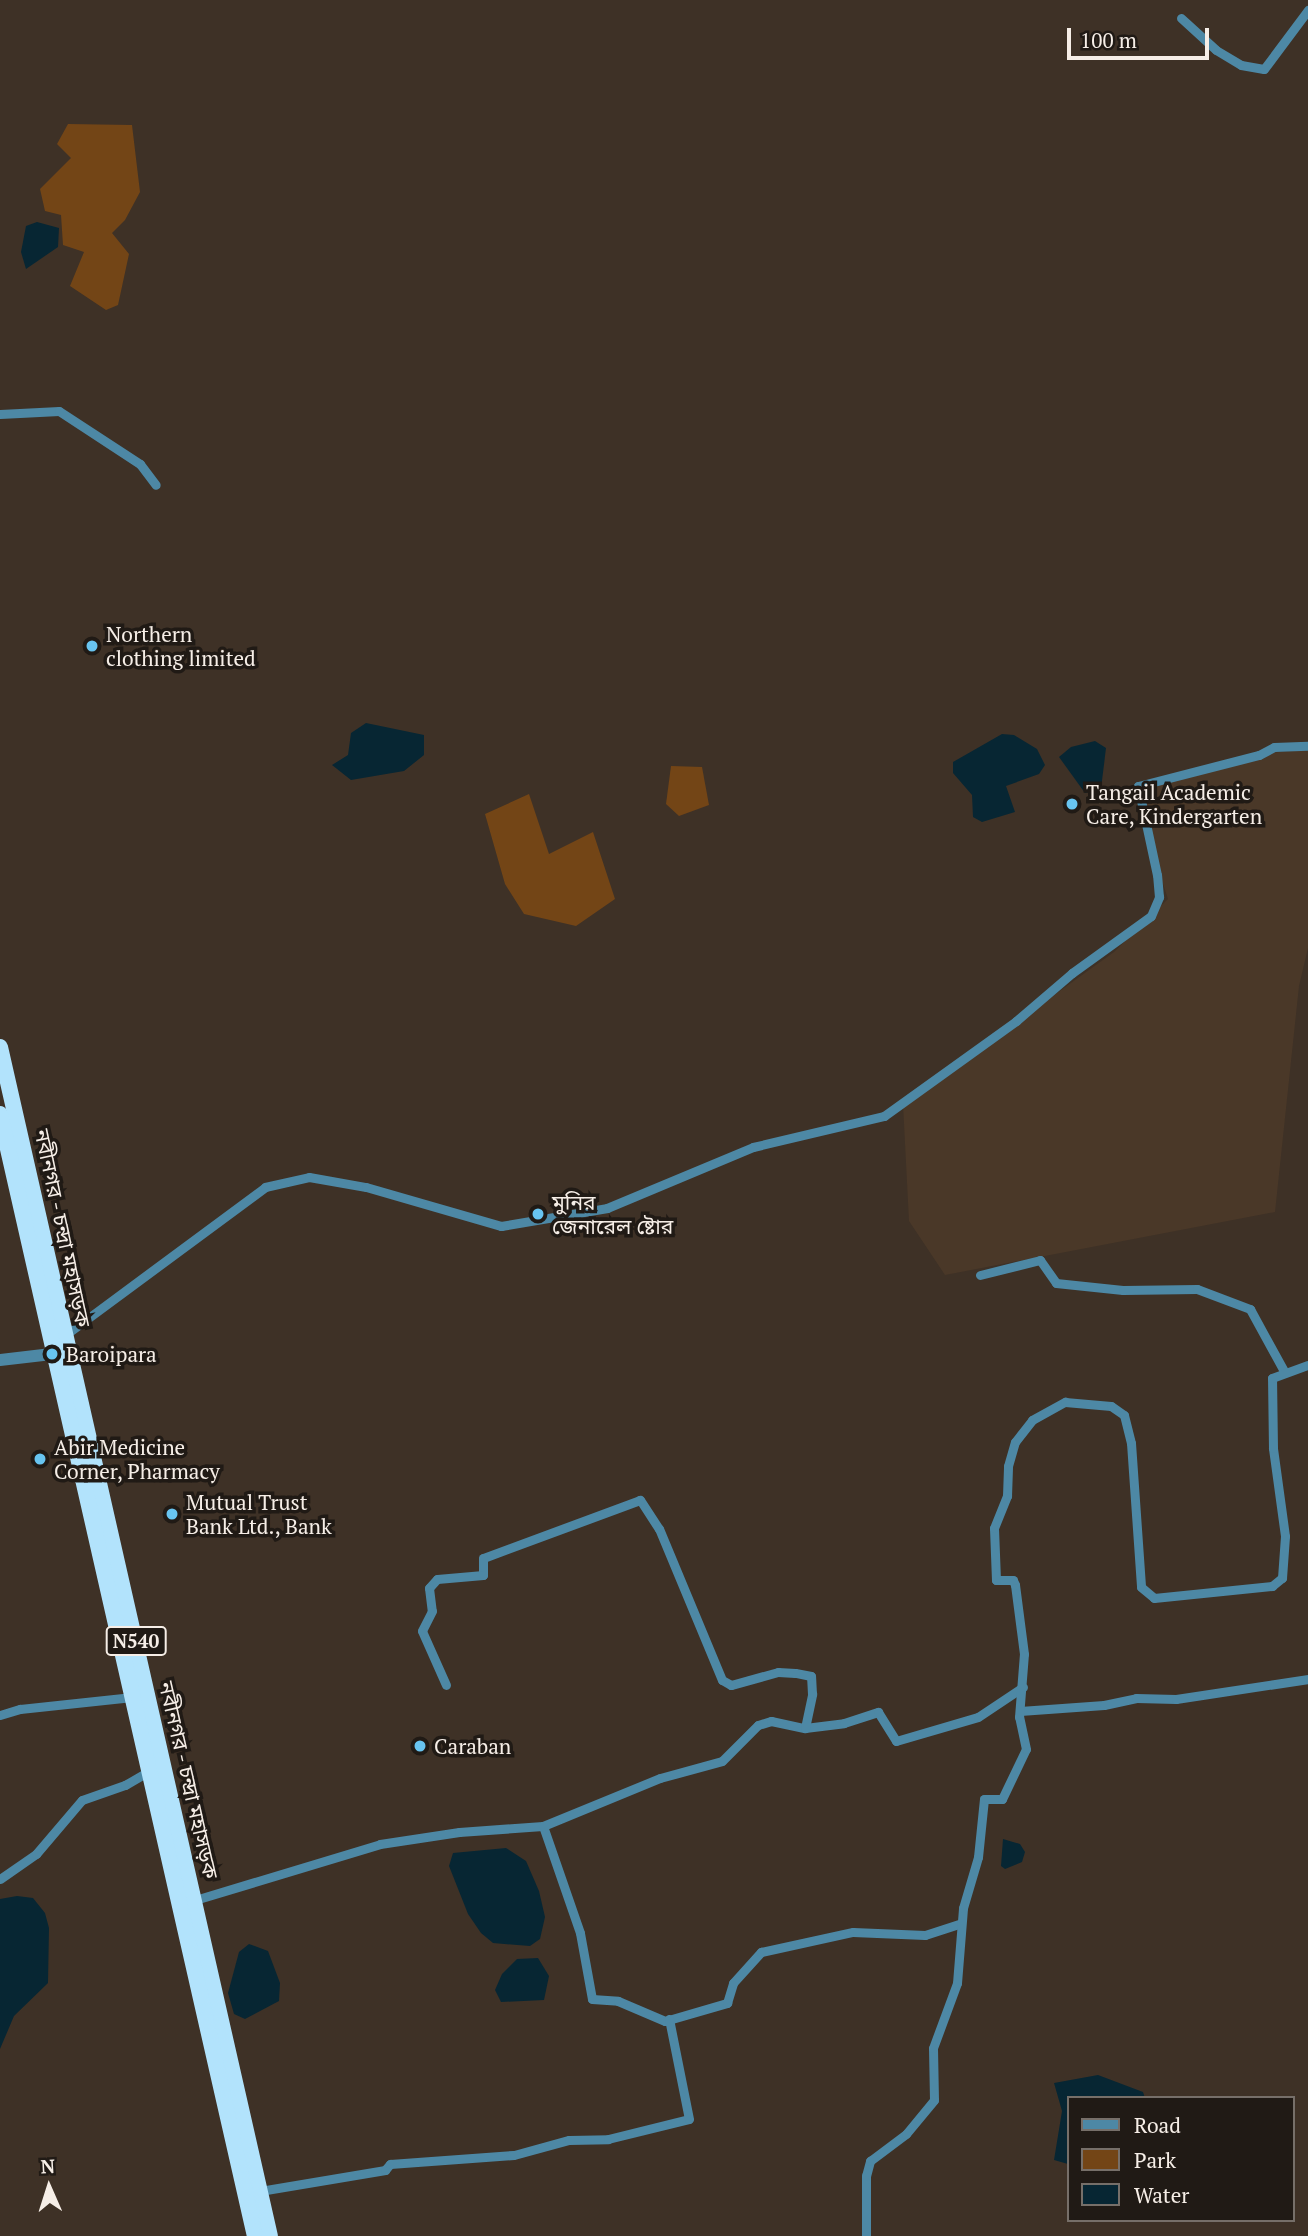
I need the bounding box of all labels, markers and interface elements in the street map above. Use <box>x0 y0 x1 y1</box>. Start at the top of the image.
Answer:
scale bar <box>1070 14 1212 58</box>
text: 100 m <box>1080 26 1137 54</box>
place label: Northern clothing limited <box>106 621 256 671</box>
marker: Northern clothing limited <box>84 638 100 654</box>
place label: Tangail Academic Care, Kindergarten <box>1086 779 1263 829</box>
marker: Tangail Academic Care, Kindergarten <box>1064 796 1080 812</box>
street label: নবীনগর - চন্দ্রা মহাসড়ক <box>30 1126 96 1330</box>
place label: মুনির জেনারেল ষ্টোর <box>552 1189 673 1239</box>
marker: মুনির জেনারেল ষ্টোর <box>530 1206 546 1222</box>
place label: Baroipara <box>66 1341 157 1367</box>
marker: Baroipara <box>44 1346 60 1362</box>
place label: Abir Medicine Corner, Pharmacy <box>54 1434 221 1484</box>
marker: Abir Medicine Corner, Pharmacy <box>32 1451 48 1467</box>
place label: Mutual Trust Bank Ltd., Bank <box>186 1489 333 1539</box>
marker: Mutual Trust Bank Ltd., Bank <box>164 1506 180 1522</box>
road number: N540 <box>104 1625 168 1656</box>
street label: নবীনগর - চন্দ্রা মহাসড়ক <box>154 1678 224 1882</box>
place label: Caraban <box>434 1733 511 1759</box>
marker: Caraban <box>412 1738 428 1754</box>
legend <box>1066 2096 1294 2222</box>
text: Road <box>1134 2111 1181 2139</box>
text: Park <box>1134 2146 1176 2174</box>
north arrow <box>14 2152 84 2222</box>
text: N <box>40 2153 56 2178</box>
text: Water <box>1134 2181 1189 2209</box>

